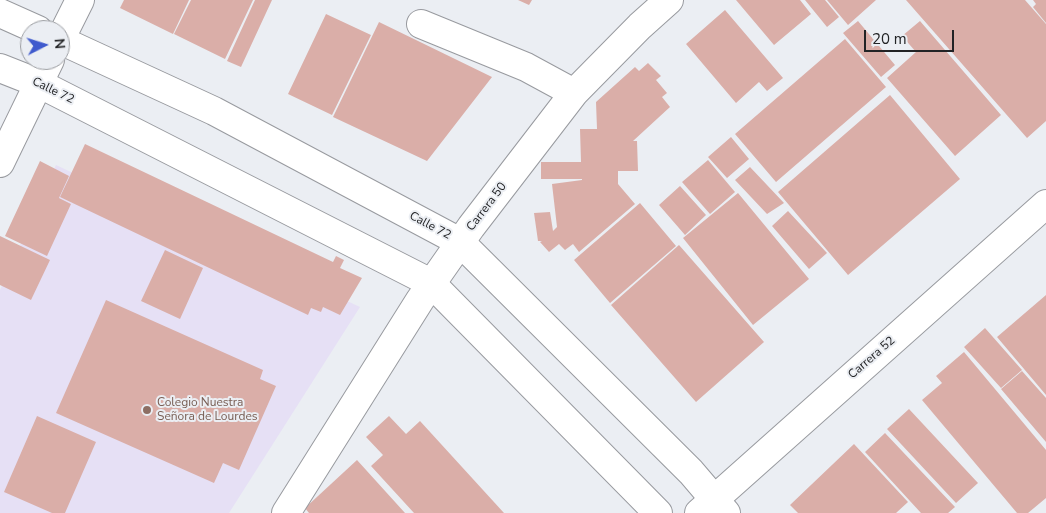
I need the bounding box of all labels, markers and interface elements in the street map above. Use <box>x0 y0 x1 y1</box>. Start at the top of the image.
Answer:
north arrow <box>20 20 70 70</box>
scale bar <box>866 20 956 52</box>
text: 20 m <box>872 29 907 49</box>
text: N <box>50 38 69 50</box>
street label: Calle 72 <box>30 75 76 107</box>
street label: Carrera 50 <box>464 180 510 234</box>
street label: Calle 72 <box>407 209 453 243</box>
street label: Carrera 52 <box>846 334 898 382</box>
place label: Colegio Nuestra Señora de Lourdes <box>157 396 258 424</box>
marker: Colegio Nuestra Señora de Lourdes <box>141 404 153 416</box>

